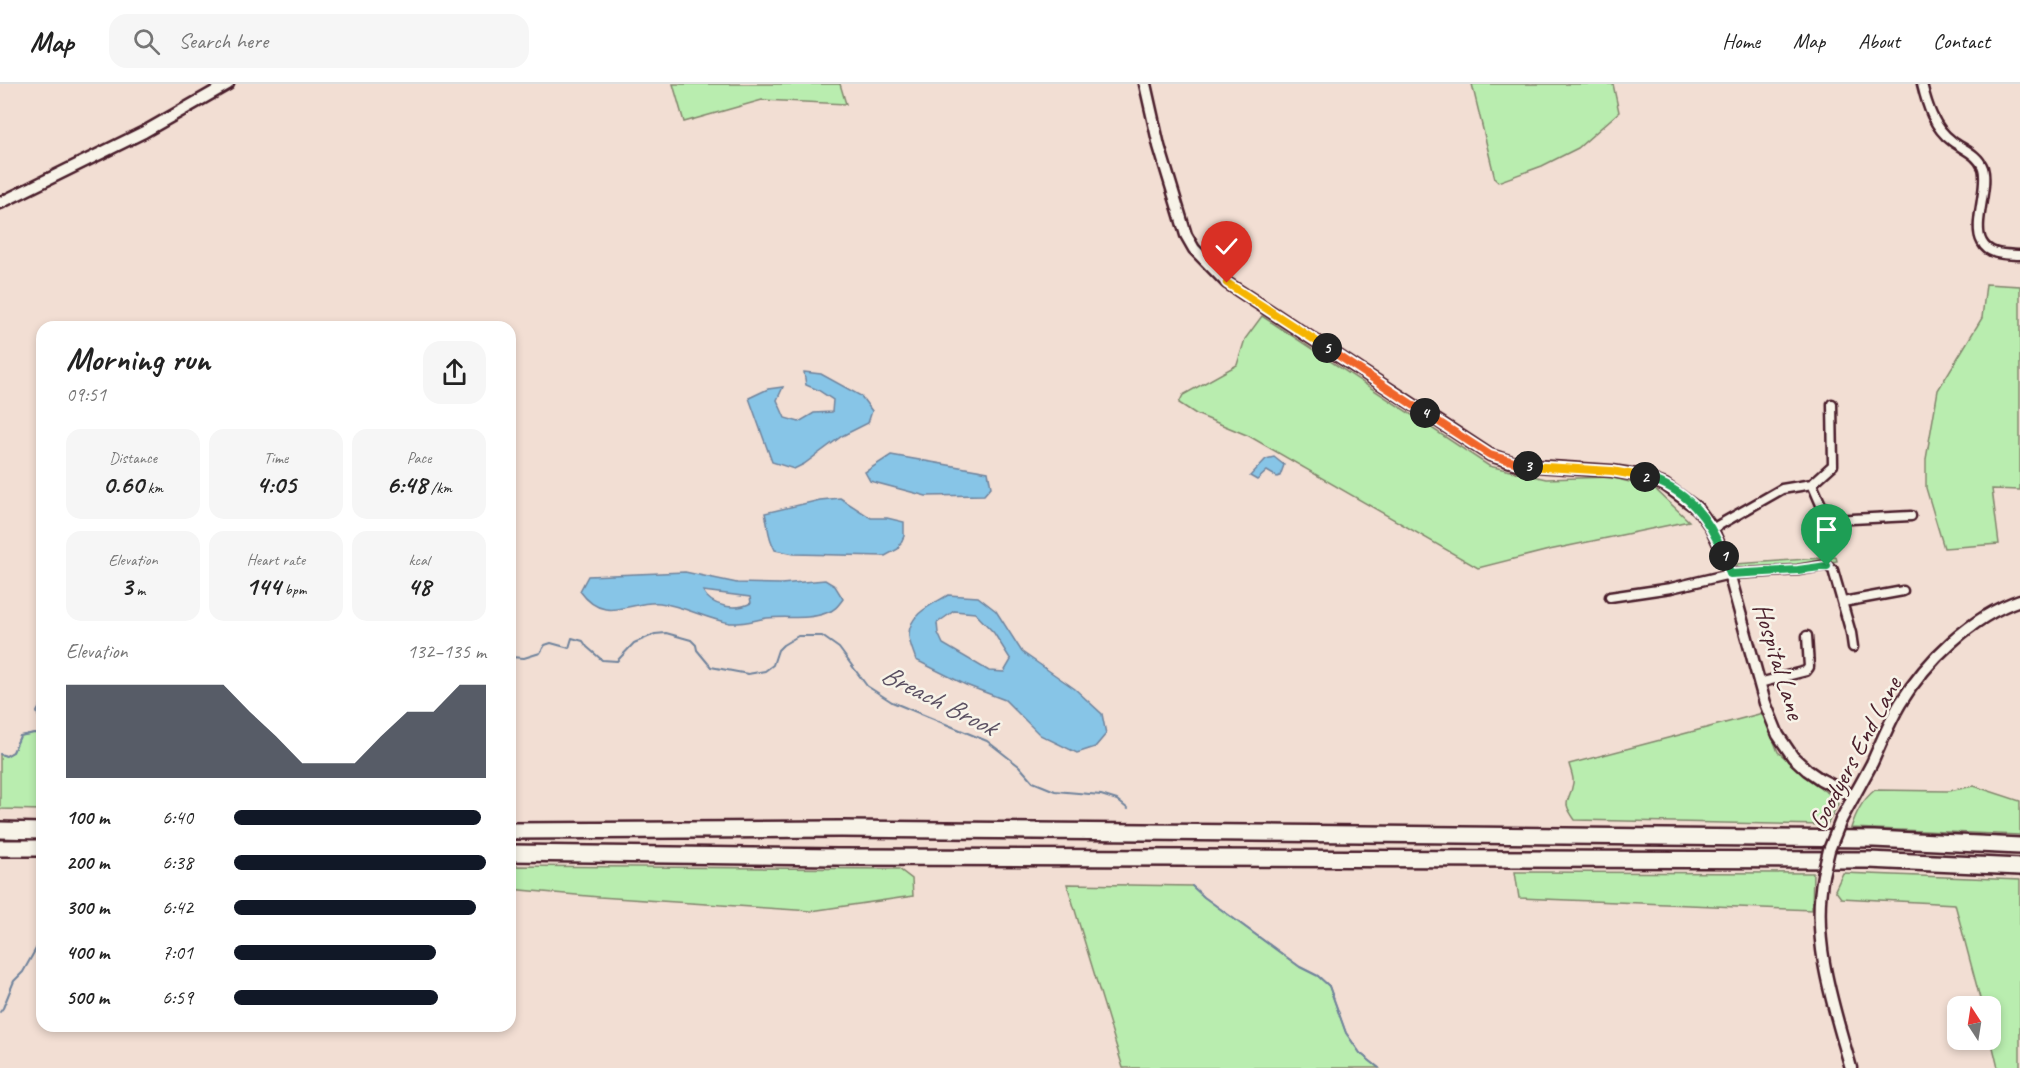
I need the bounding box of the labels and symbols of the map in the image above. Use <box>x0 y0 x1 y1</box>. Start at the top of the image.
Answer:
pin <box>1201 221 1252 283</box>
pin: 5 <box>1312 333 1342 363</box>
pin: 4 <box>1410 398 1440 428</box>
pin: 3 <box>1513 451 1543 481</box>
pin: 2 <box>1630 462 1660 492</box>
pin <box>1801 504 1852 566</box>
pin: 1 <box>1709 541 1739 571</box>
street label: Hospital Lane <box>1746 599 1813 725</box>
water label: Breach Brook <box>876 657 1006 745</box>
street label: Goodyers End Lane <box>1801 670 1910 835</box>
north arrow <box>1947 996 2001 1050</box>

